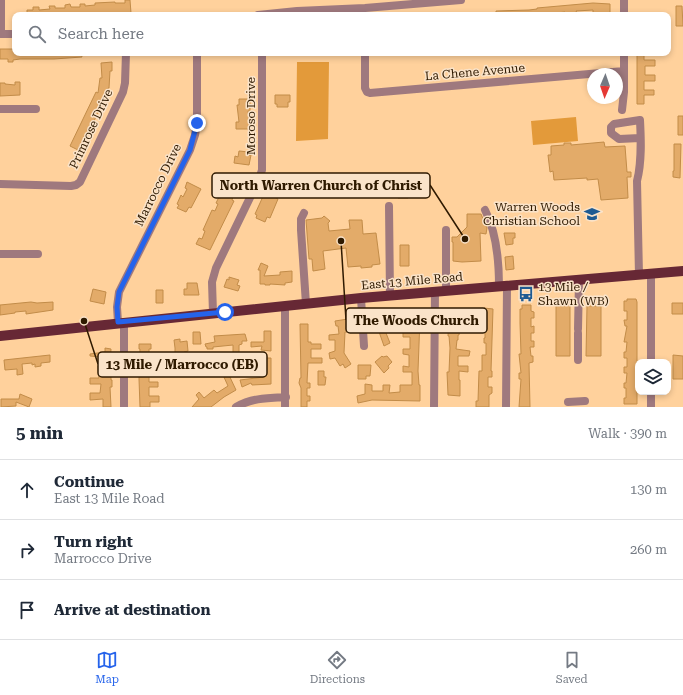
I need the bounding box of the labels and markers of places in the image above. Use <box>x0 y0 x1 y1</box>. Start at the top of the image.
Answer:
callout: North Warren Church of Christ <box>212 173 430 198</box>
place label: Warren Woods Christian School <box>483 200 580 228</box>
school or university icon: Warren Woods Christian School <box>583 205 601 223</box>
place label: 13 Mile / Shawn (WB) <box>538 280 609 308</box>
bus stop icon: 13 Mile / Shawn (WB) <box>517 285 535 303</box>
callout: The Woods Church <box>346 308 487 333</box>
callout: 13 Mile / Marrocco (EB) <box>98 352 267 377</box>

